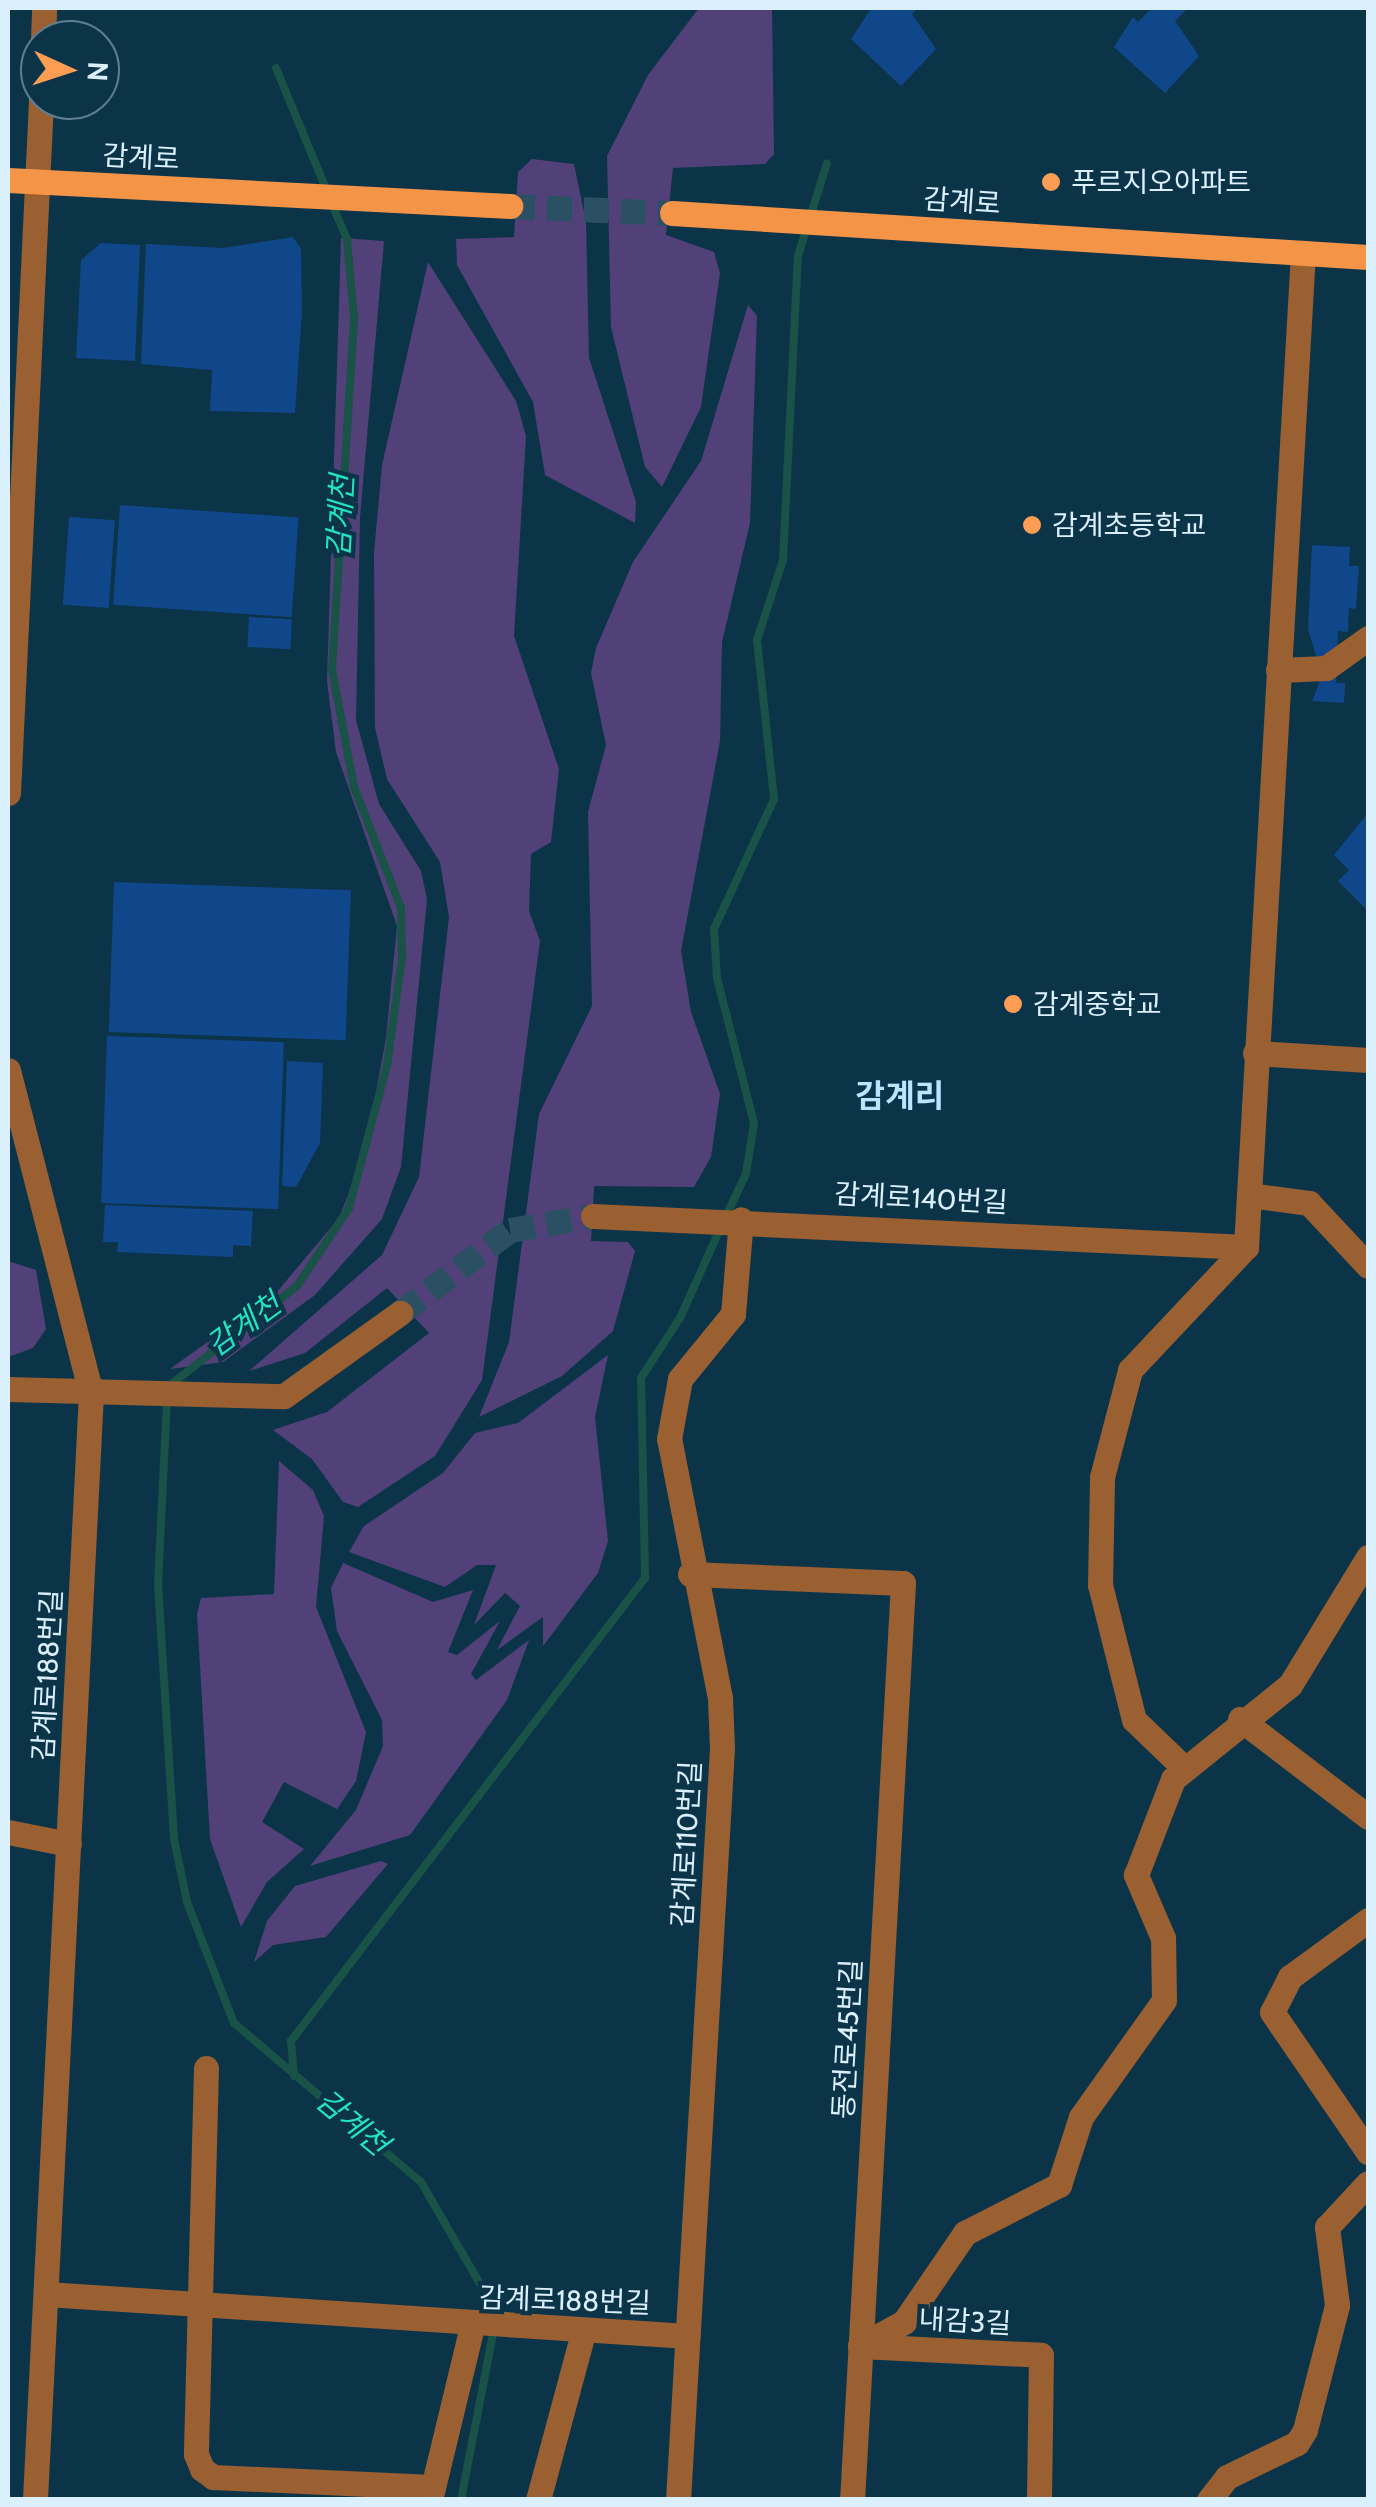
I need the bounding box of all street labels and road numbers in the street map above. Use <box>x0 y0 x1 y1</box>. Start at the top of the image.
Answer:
street label: 감계로 <box>102 138 180 176</box>
street label: 감계로 <box>922 182 1002 220</box>
street label: 감계로140번길 <box>833 1177 1009 1219</box>
street label: 감계로188번길 <box>26 1588 68 1762</box>
street label: 감계로110번길 <box>665 1760 707 1928</box>
street label: 동전로45번길 <box>826 1958 868 2120</box>
street label: 감계로188번길 <box>479 2280 651 2320</box>
street label: 내감3길 <box>918 2302 1012 2340</box>

